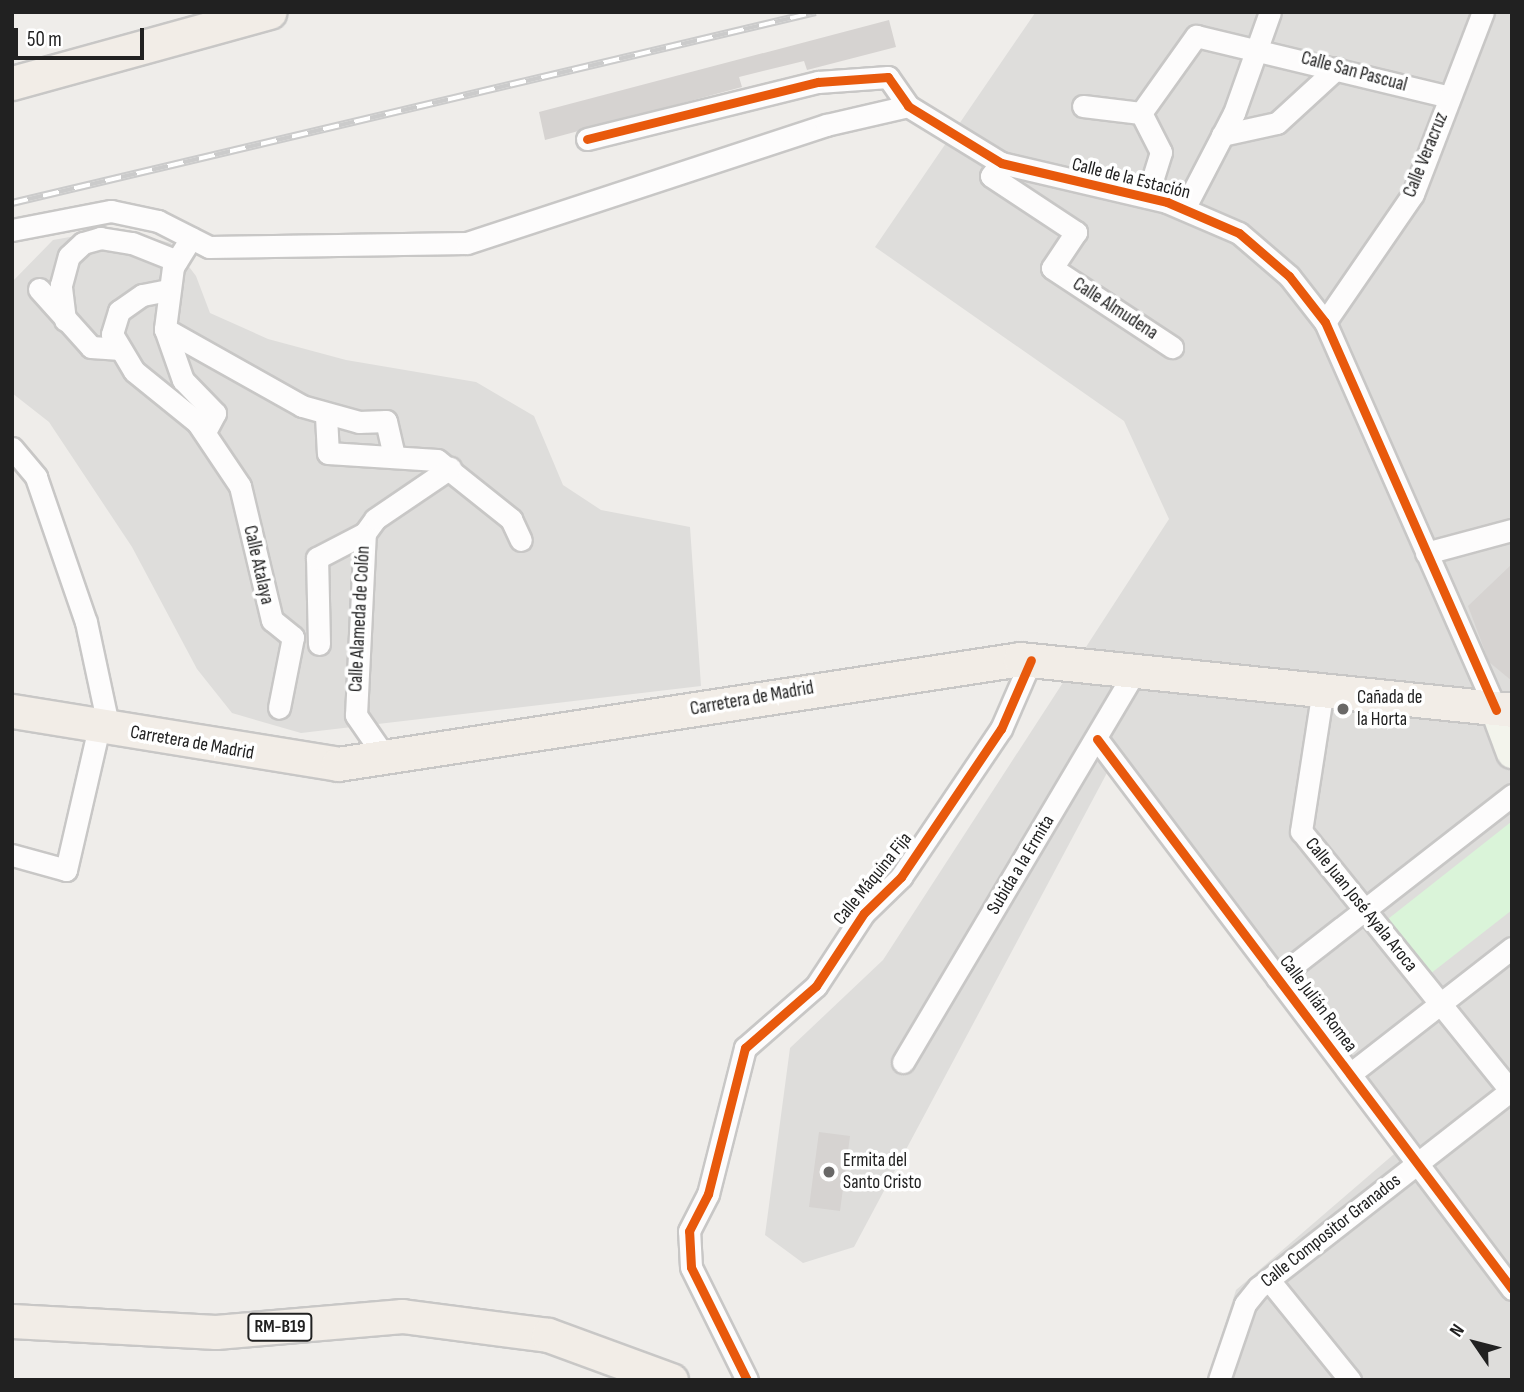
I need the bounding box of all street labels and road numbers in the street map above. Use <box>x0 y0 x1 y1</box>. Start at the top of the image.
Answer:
street label: Calle San Pascual <box>1298 47 1410 97</box>
street label: Calle Veracruz <box>1399 109 1453 201</box>
street label: Calle de la Estación <box>1069 153 1193 205</box>
street label: Calle Almudena <box>1068 273 1162 345</box>
street label: Calle Atalaya <box>238 523 278 607</box>
street label: Calle Alameda de Colón <box>345 545 375 693</box>
street label: Carretera de Madrid <box>688 677 816 721</box>
street label: Carretera de Madrid <box>128 721 256 765</box>
street label: Subida a la Ermita <box>982 811 1060 919</box>
street label: Calle Máquina Fija <box>829 828 917 930</box>
street label: Calle Juan José Ayala Aroca <box>1300 833 1422 977</box>
street label: Calle Julián Romea <box>1274 951 1362 1057</box>
street label: Calle Compositor Granados <box>1257 1169 1405 1293</box>
road number: RM-B19 <box>247 1312 313 1342</box>

